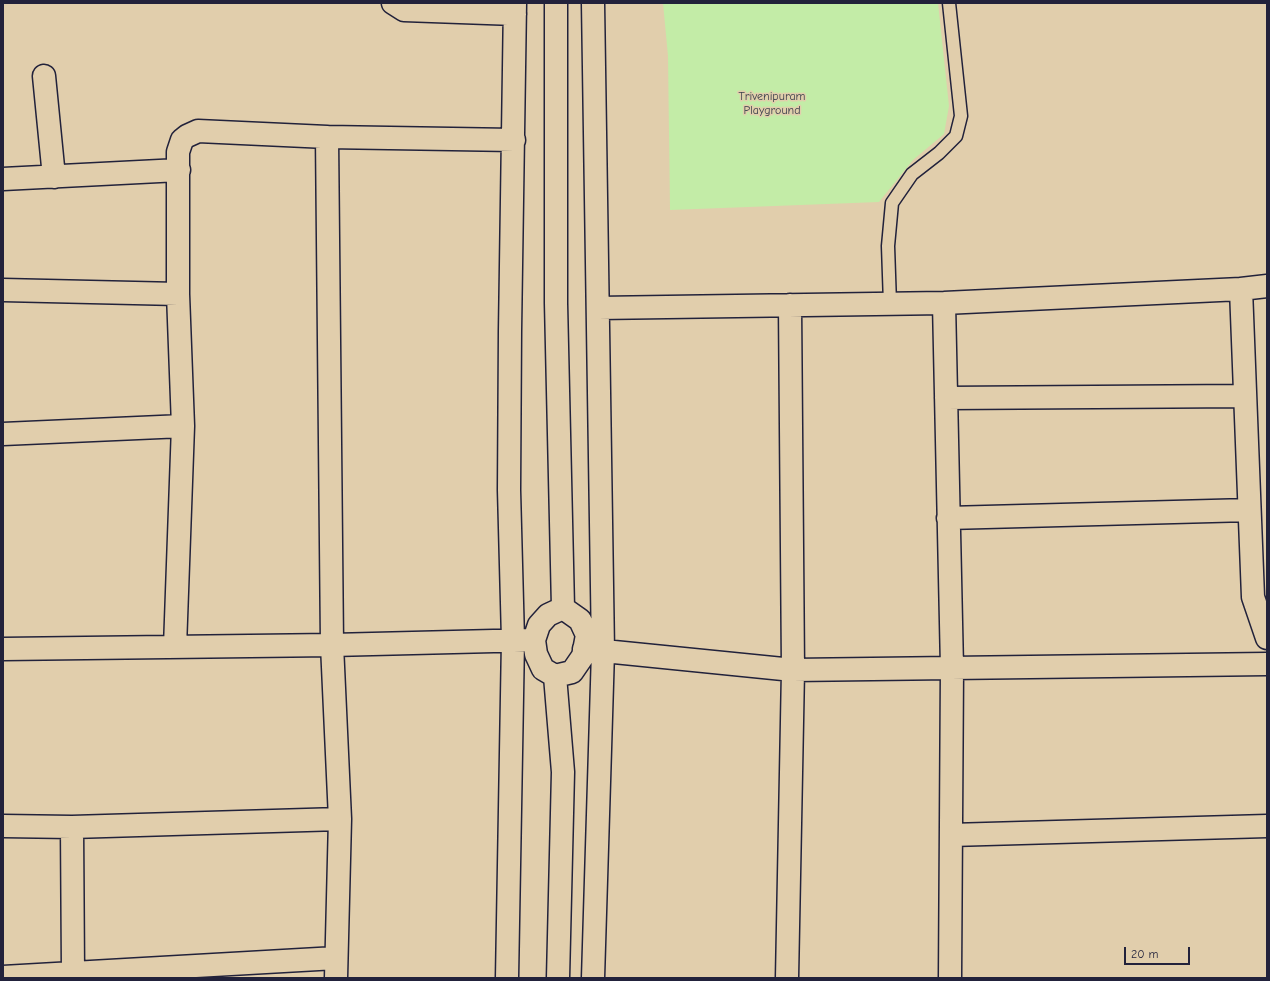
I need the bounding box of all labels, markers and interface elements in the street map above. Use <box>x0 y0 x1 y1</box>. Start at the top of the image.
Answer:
park label: Trivenipuram Playground <box>738 90 806 118</box>
scale bar <box>1126 939 1192 965</box>
text: 20 m <box>1131 947 1159 961</box>

